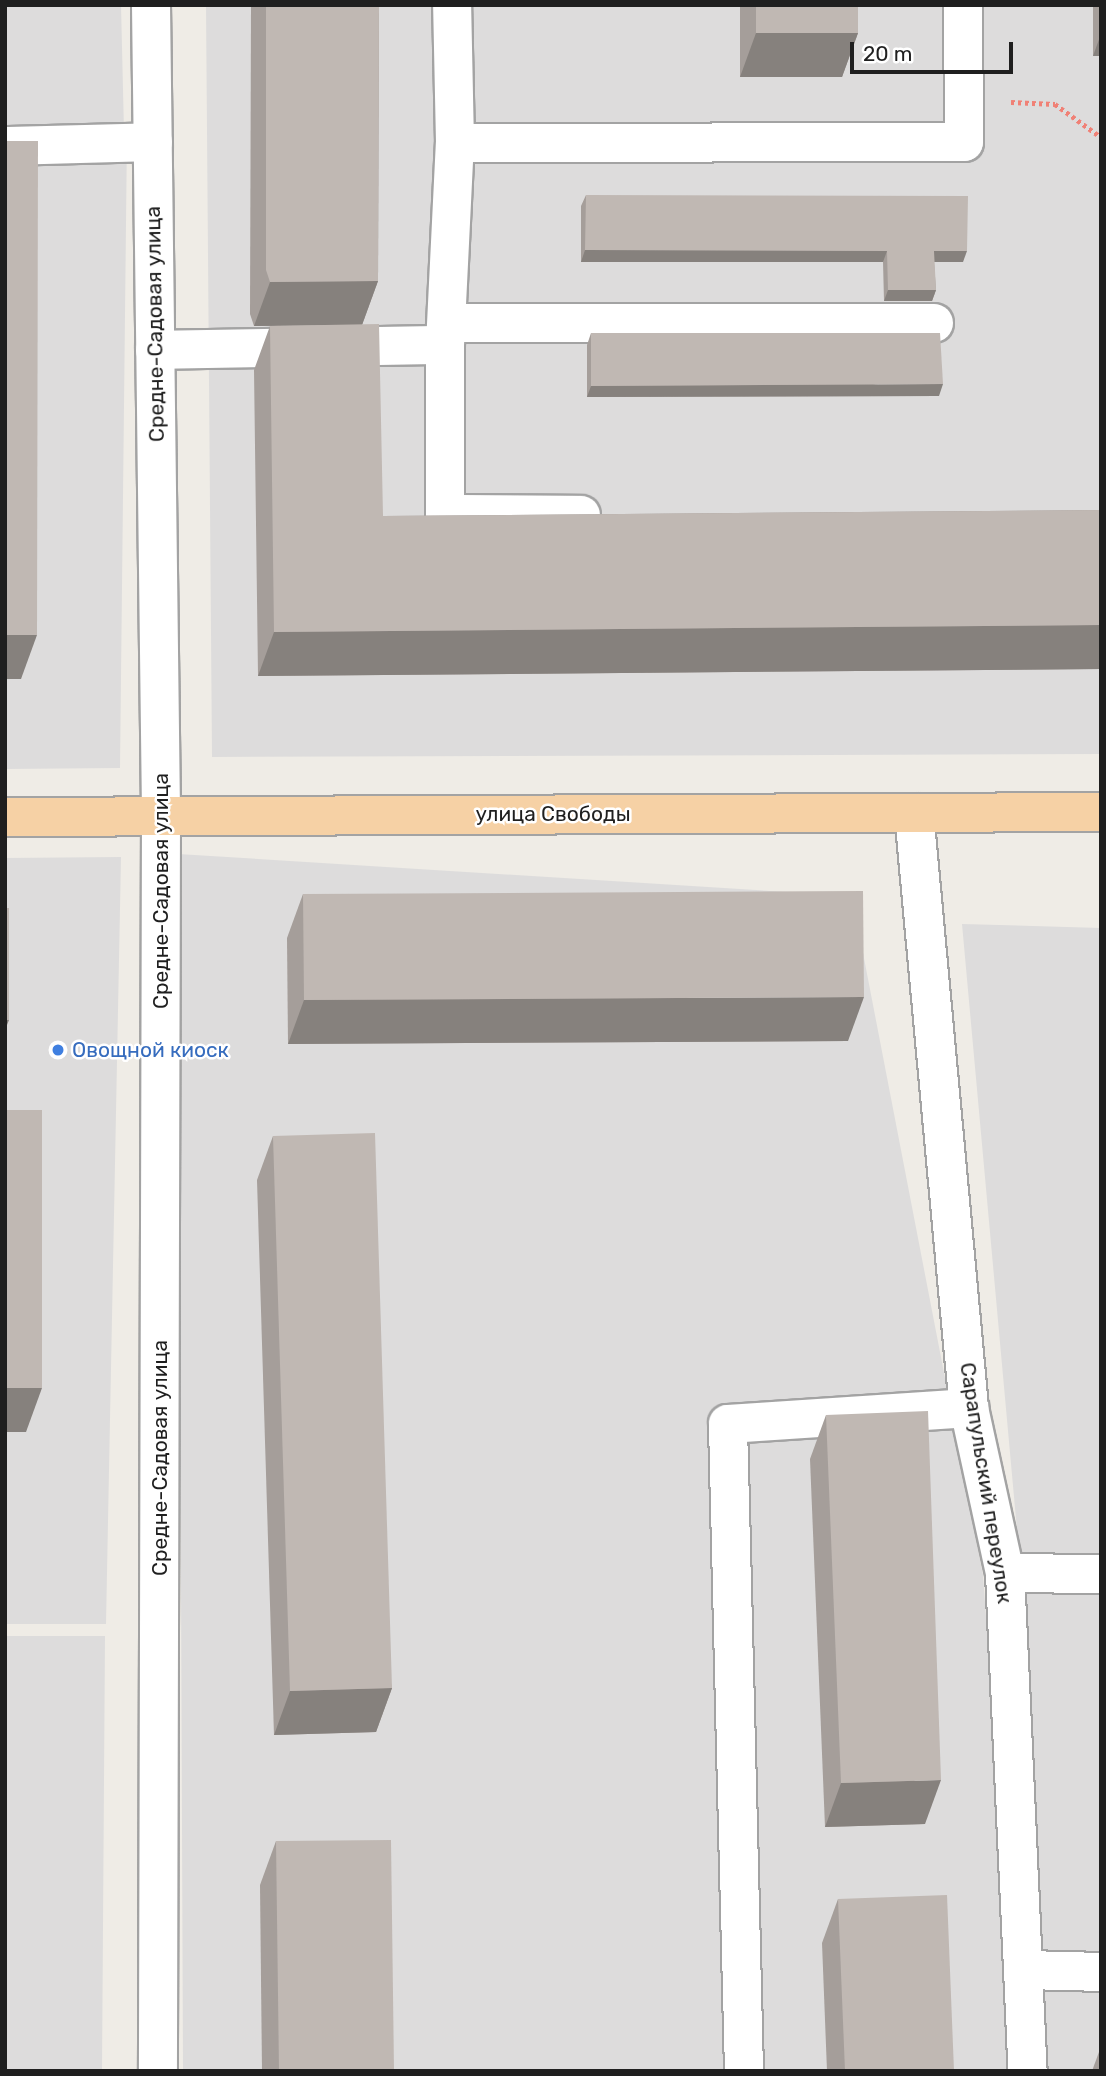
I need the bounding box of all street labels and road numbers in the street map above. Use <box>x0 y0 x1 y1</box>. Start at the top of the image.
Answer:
street label: Средне-Садовая улица <box>140 206 170 442</box>
street label: Средне-Садовая улица <box>148 773 174 1009</box>
street label: улица Свободы <box>475 801 631 827</box>
street label: Средне-Садовая улица <box>147 1340 173 1576</box>
street label: Сарапульский переулок <box>954 1361 1018 1605</box>

